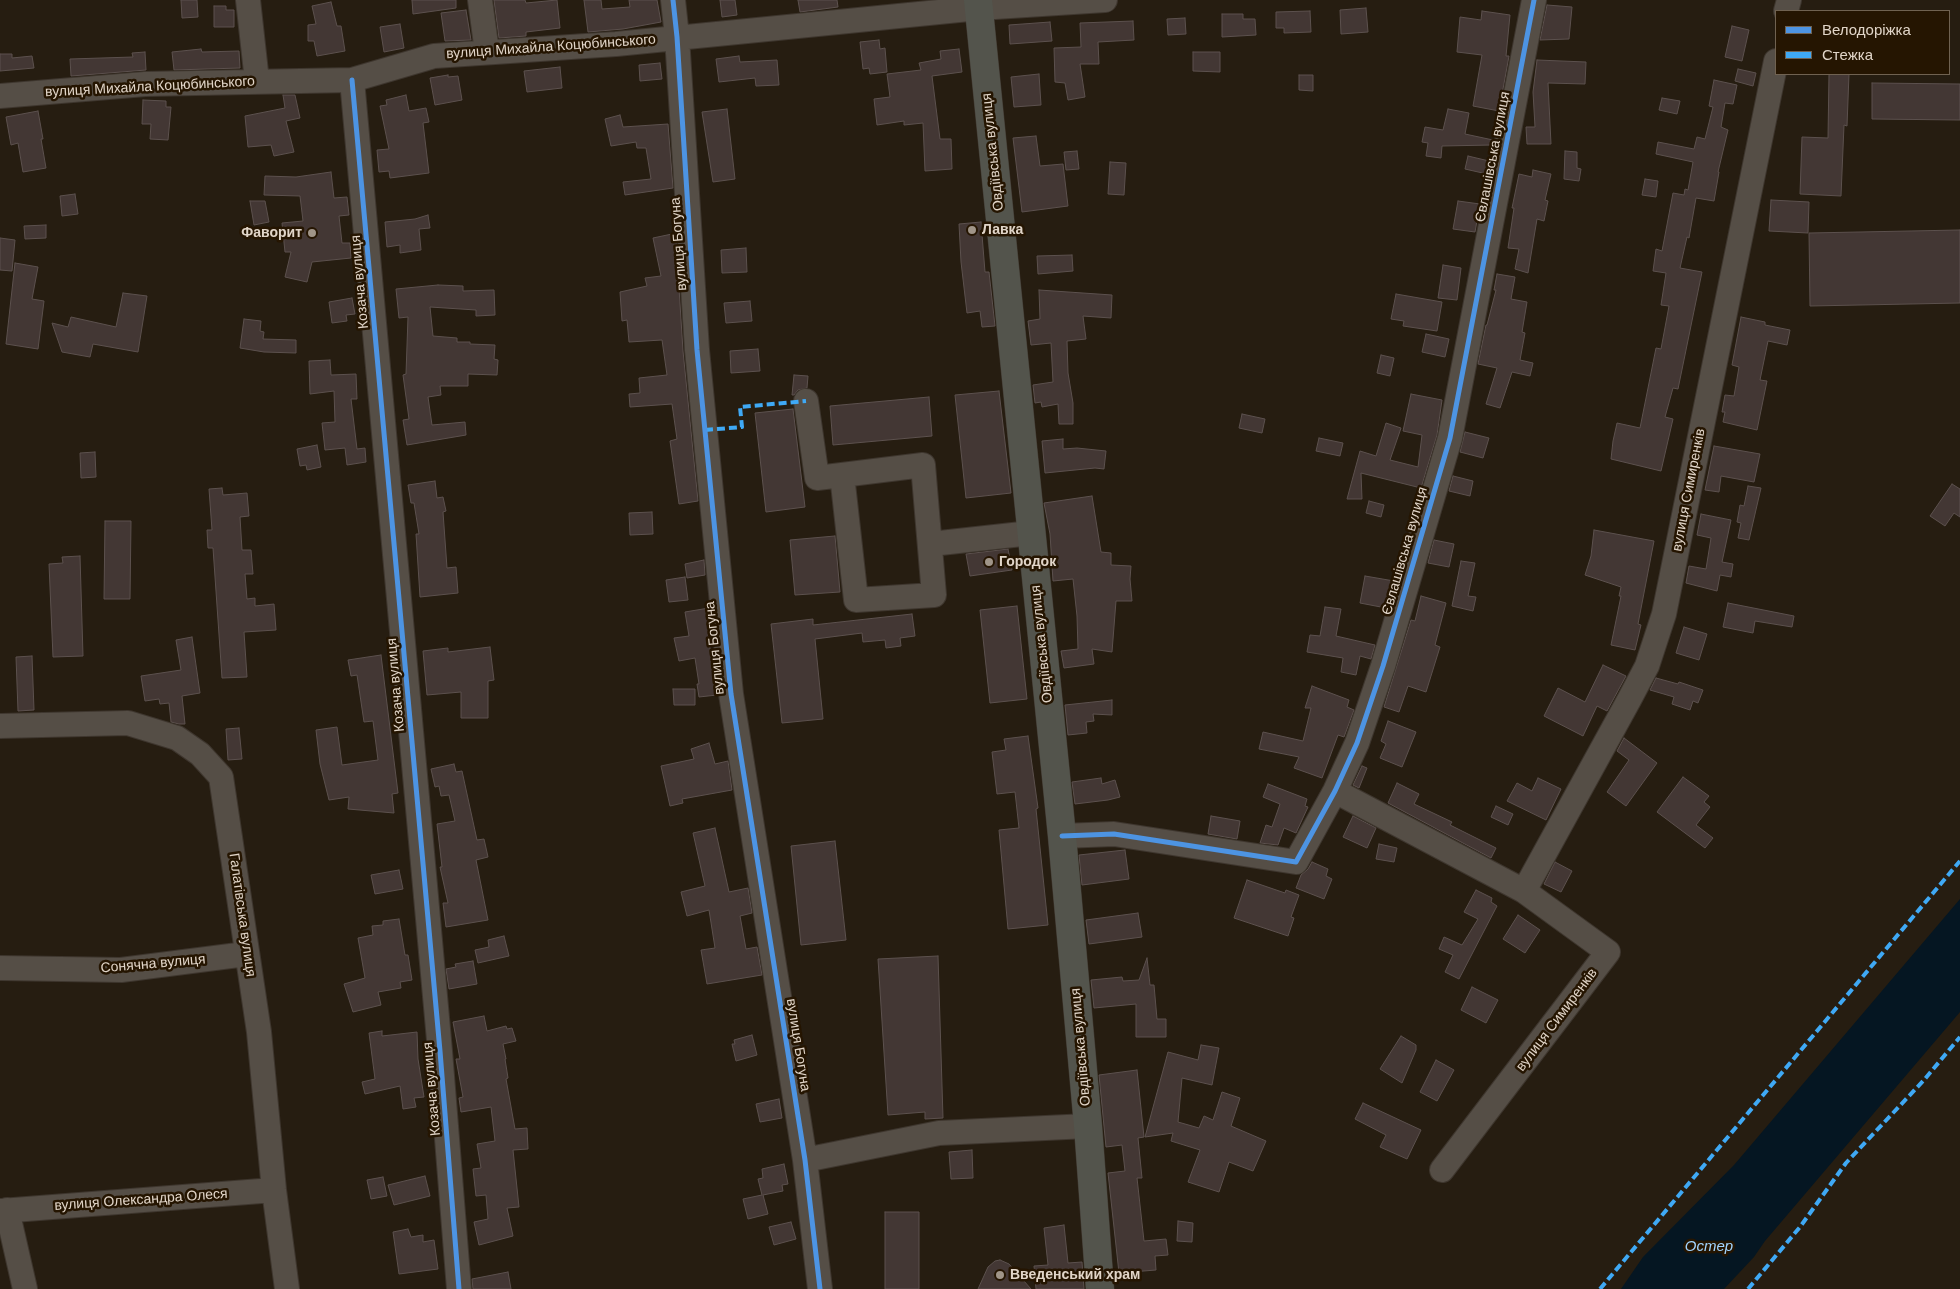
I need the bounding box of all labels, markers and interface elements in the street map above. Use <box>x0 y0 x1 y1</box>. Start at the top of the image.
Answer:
legend <box>1775 10 1950 75</box>
text: Велодоріжка <box>1822 21 1911 38</box>
street label: вулиця Михайла Коцюбинського <box>446 31 656 63</box>
text: Стежка <box>1822 46 1873 63</box>
street label: вулиця Михайла Коцюбинського <box>45 73 255 101</box>
street label: Євлашівська вулиця <box>1472 90 1514 224</box>
street label: Овдіївська вулиця <box>978 92 1008 212</box>
street label: вулиця Богуна <box>667 197 691 291</box>
place label: Лавка <box>982 222 1023 238</box>
marker: Лавка <box>966 224 978 236</box>
place label: Фаворит <box>241 225 302 241</box>
marker: Фаворит <box>306 227 318 239</box>
street label: Козача вулиця <box>348 234 372 330</box>
street label: вулиця Симиренків <box>1669 427 1709 553</box>
street label: Євлашівська вулиця <box>1379 485 1431 617</box>
place label: Городок <box>999 554 1056 570</box>
marker: Городок <box>983 556 995 568</box>
street label: Овдіївська вулиця <box>1027 584 1057 704</box>
street label: вулиця Богуна <box>702 600 728 696</box>
street label: Козача вулиця <box>384 637 408 733</box>
street label: Галатівська вулиця <box>225 852 259 978</box>
street label: Сонячна вулиця <box>100 951 206 977</box>
street label: вулиця Симиренків <box>1513 965 1601 1075</box>
street label: Овдіївська вулиця <box>1067 987 1095 1107</box>
street label: вулиця Богуна <box>782 997 814 1093</box>
street label: Козача вулиця <box>420 1041 444 1137</box>
street label: вулиця Олександра Олеся <box>54 1186 228 1214</box>
water label: Остер <box>1685 1238 1733 1256</box>
place label: Введенський храм <box>1010 1267 1140 1283</box>
marker: Введенський храм <box>994 1269 1006 1281</box>

